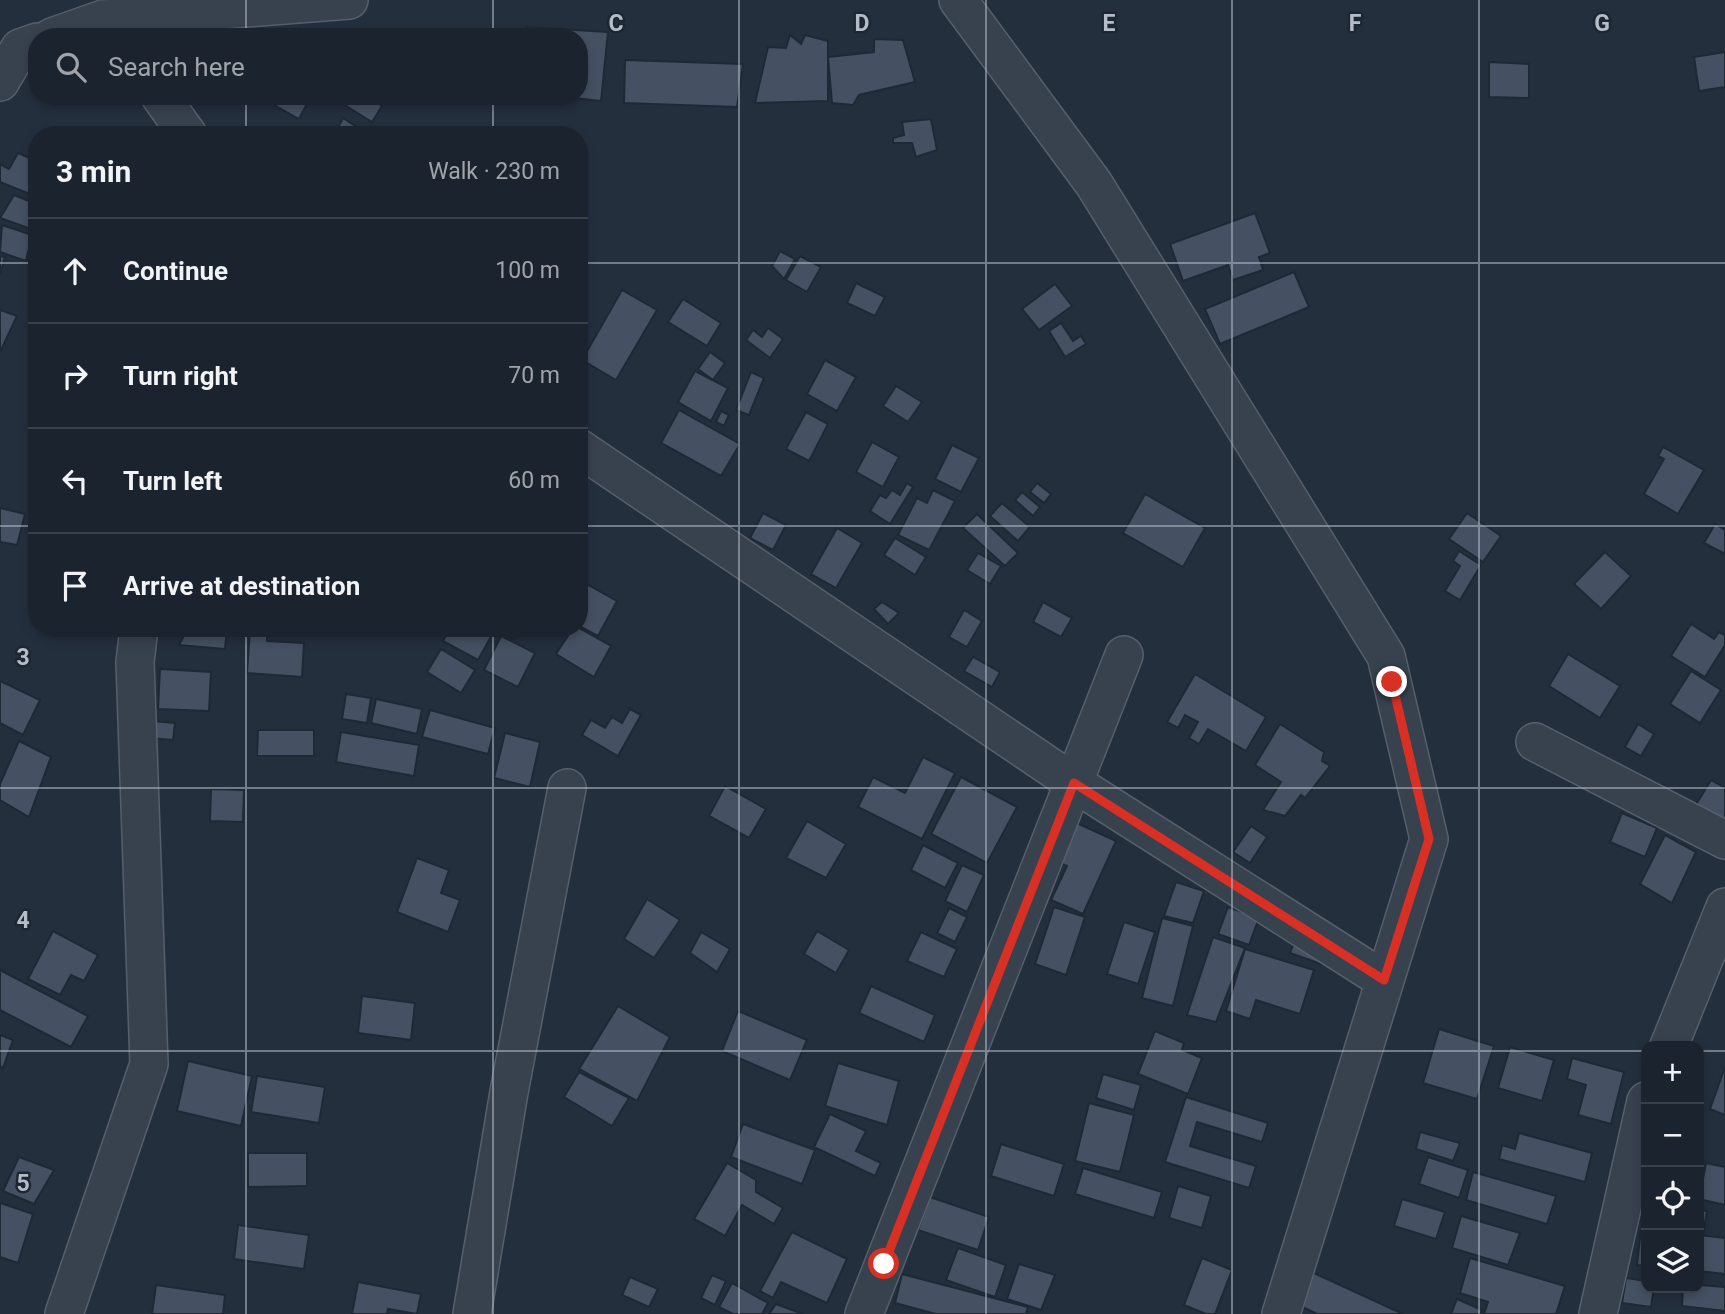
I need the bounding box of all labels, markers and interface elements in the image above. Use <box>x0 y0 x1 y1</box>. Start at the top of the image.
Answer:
text: C <box>608 10 624 37</box>
text: D <box>855 10 869 37</box>
text: E <box>1103 10 1116 37</box>
text: F <box>1349 10 1362 37</box>
text: G <box>1594 10 1610 37</box>
search box <box>28 28 588 105</box>
icon: search <box>52 48 90 86</box>
text: Search here <box>108 52 245 82</box>
text: 3 min <box>56 154 131 189</box>
text: Walk · 230 m <box>428 158 560 185</box>
icon: ahead <box>56 252 94 290</box>
text: Continue <box>123 256 228 286</box>
text: 100 m <box>495 257 560 284</box>
icon: right <box>56 357 94 395</box>
text: Turn right <box>123 361 238 391</box>
text: 70 m <box>508 362 560 389</box>
icon: left <box>56 462 94 500</box>
text: Turn left <box>123 466 222 496</box>
text: 60 m <box>508 467 560 494</box>
icon: arrive <box>56 567 94 605</box>
text: Arrive at destination <box>123 571 360 601</box>
text: 3 <box>16 644 30 671</box>
route end <box>1376 666 1407 697</box>
text: 4 <box>16 907 30 934</box>
map controls <box>1641 1041 1704 1293</box>
button: + <box>1641 1041 1704 1104</box>
button: − <box>1641 1104 1704 1167</box>
button: locate <box>1641 1167 1704 1230</box>
text: 5 <box>16 1170 30 1197</box>
button: layers <box>1641 1230 1704 1293</box>
route start <box>868 1248 899 1279</box>

